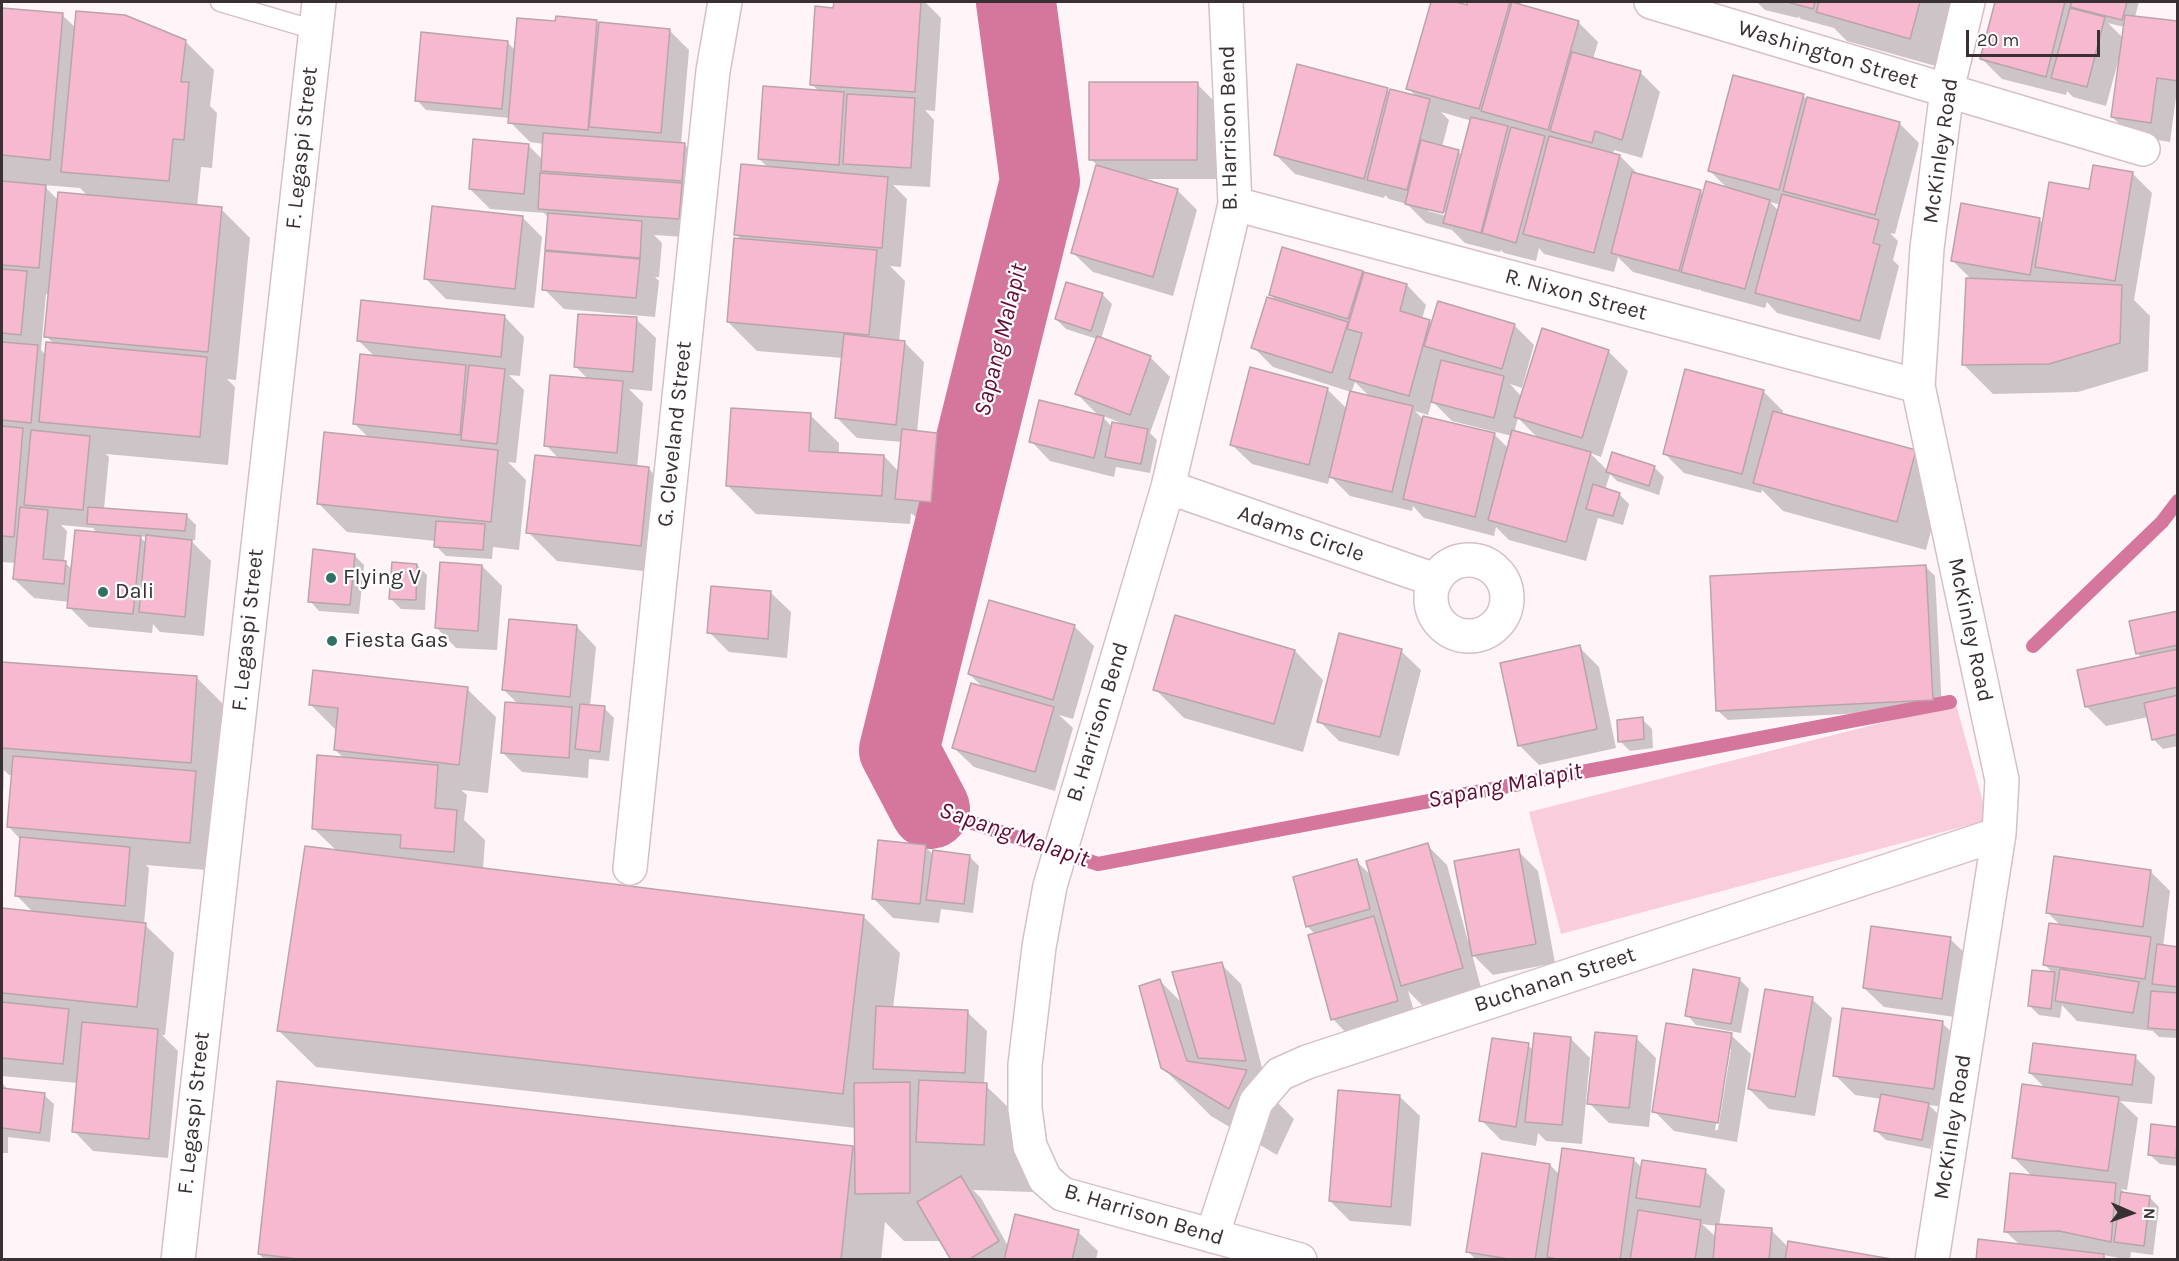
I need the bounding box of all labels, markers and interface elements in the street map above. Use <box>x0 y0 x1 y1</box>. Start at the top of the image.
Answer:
street label: Washington Street <box>1735 15 1921 95</box>
scale bar <box>1969 18 2102 56</box>
text: 20 m <box>1977 29 2019 51</box>
street label: B. Harrison Bend <box>1214 45 1244 211</box>
street label: F. Legaspi Street <box>280 65 324 231</box>
street label: McKinley Road <box>1918 77 1964 225</box>
water label: Sapang Malapit <box>968 261 1034 419</box>
street label: R. Nixon Street <box>1502 263 1650 327</box>
street label: G. Cleveland Street <box>652 340 698 528</box>
street label: Adams Circle <box>1234 500 1368 568</box>
street label: F. Legaspi Street <box>226 547 270 713</box>
street label: McKinley Road <box>1942 555 1998 705</box>
place label: Flying V <box>343 565 421 591</box>
marker: Flying V <box>324 571 338 585</box>
place label: Dali <box>115 579 154 605</box>
marker: Dali <box>96 585 110 599</box>
place label: Fiesta Gas <box>344 628 448 654</box>
marker: Fiesta Gas <box>325 634 339 648</box>
street label: B. Harrison Bend <box>1061 639 1135 805</box>
water label: Sapang Malapit <box>1425 757 1585 815</box>
water label: Sapang Malapit <box>935 796 1093 874</box>
street label: Buchanan Street <box>1471 941 1639 1019</box>
street label: F. Legaspi Street <box>172 1030 216 1196</box>
street label: McKinley Road <box>1928 1052 1978 1202</box>
street label: B. Harrison Bend <box>1061 1178 1227 1252</box>
north arrow <box>2101 1183 2161 1243</box>
text: N <box>2140 1208 2159 1220</box>

